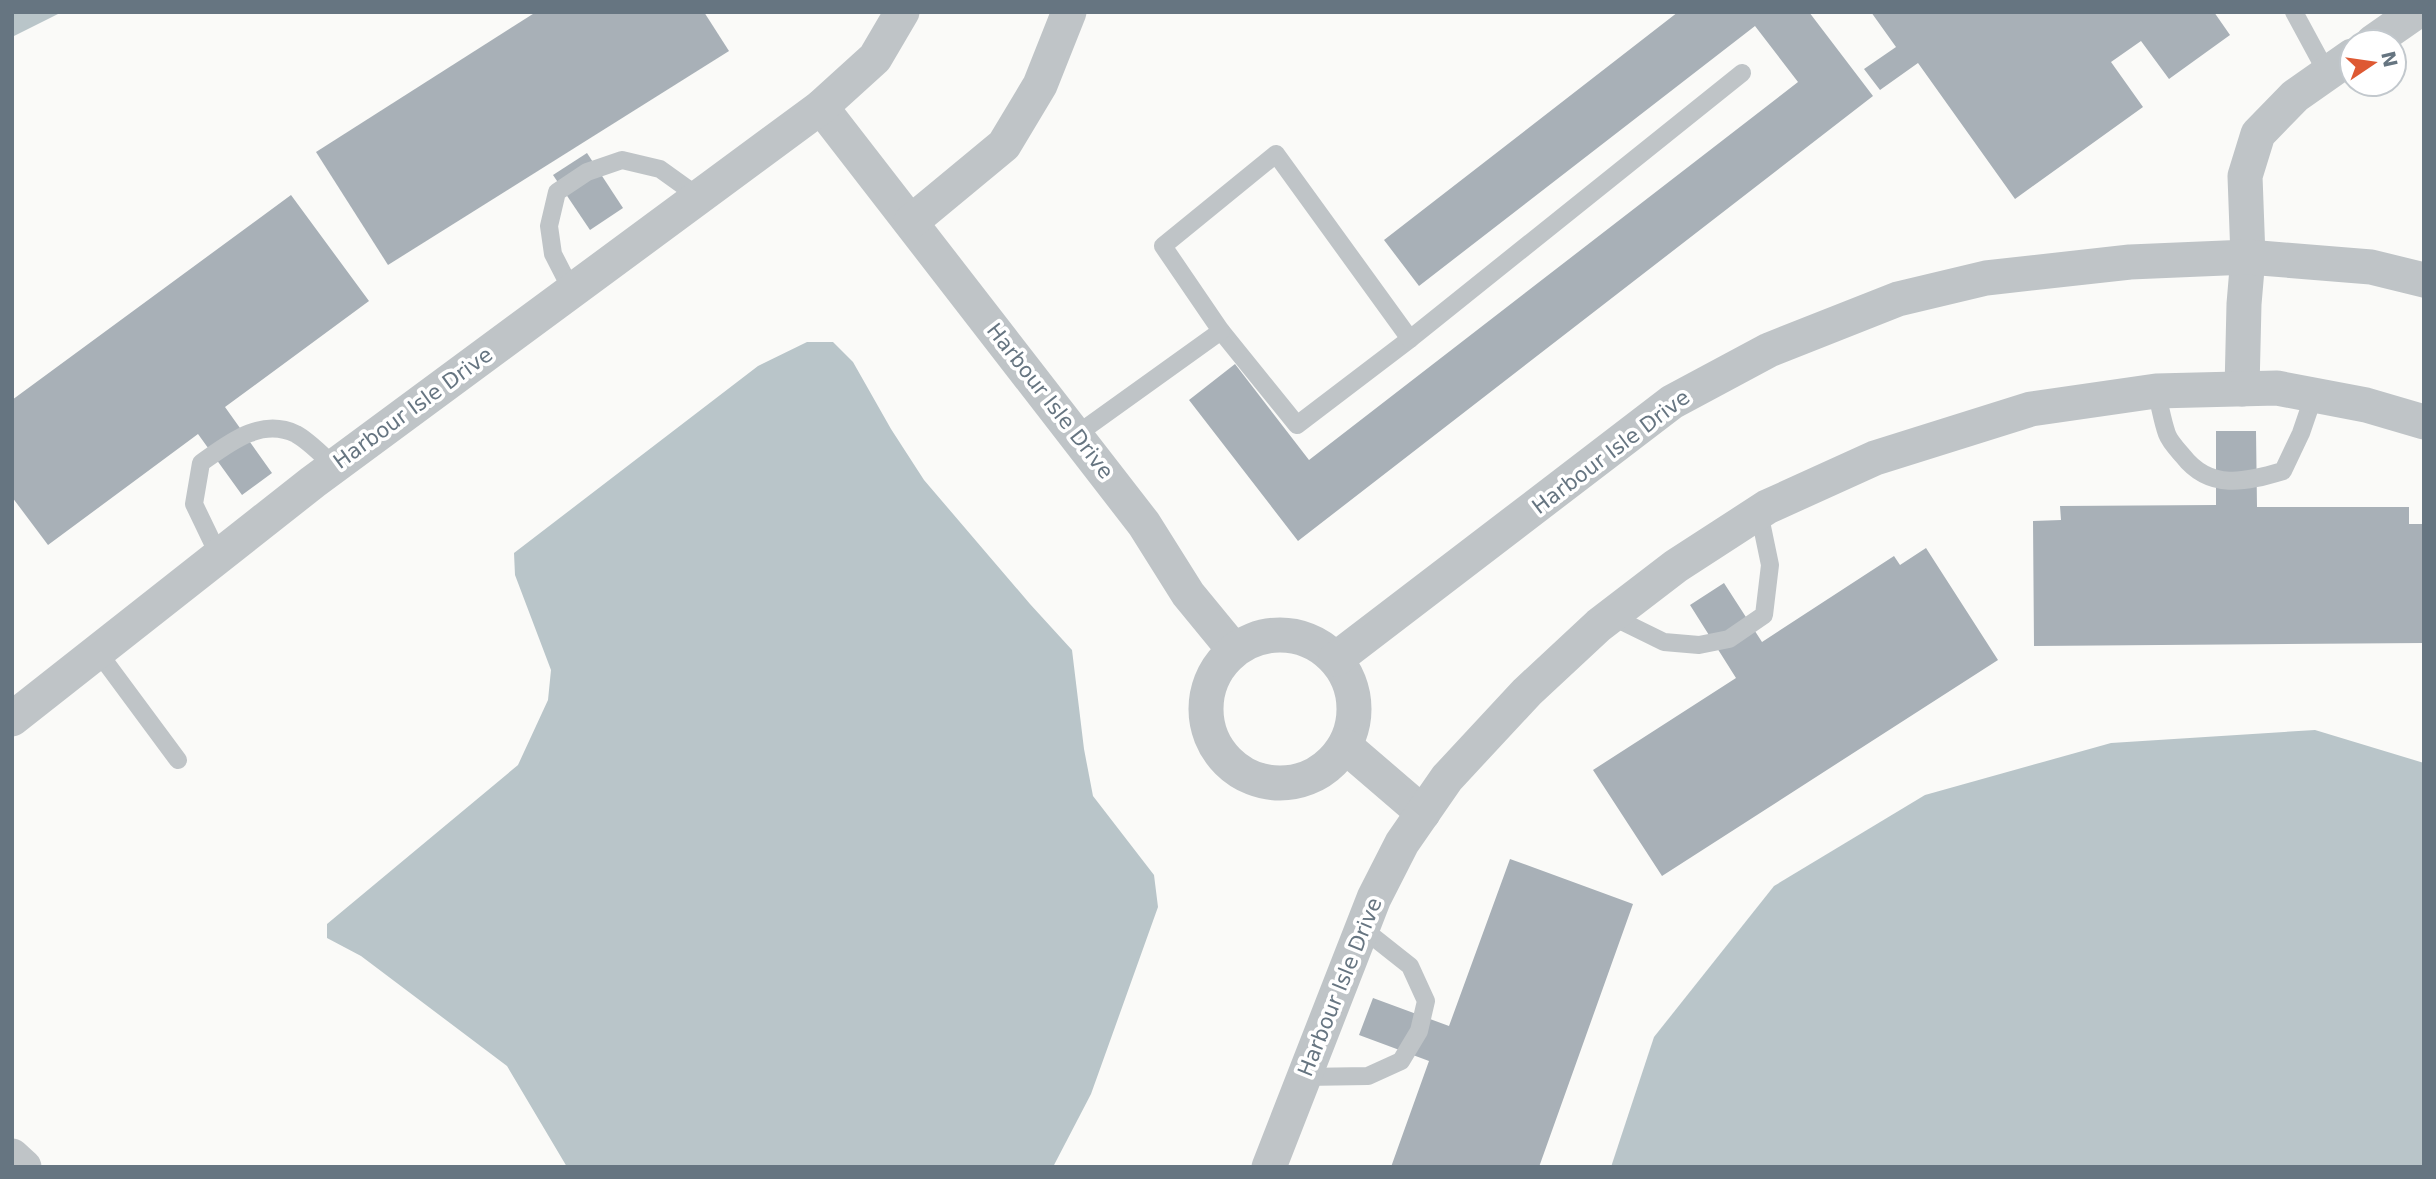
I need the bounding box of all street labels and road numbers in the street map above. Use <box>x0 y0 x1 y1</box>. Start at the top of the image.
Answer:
street label: Harbour Isle Drive <box>982 318 1118 484</box>
street label: Harbour Isle Drive <box>329 342 497 474</box>
street label: Harbour Isle Drive <box>1528 385 1694 519</box>
street label: Harbour Isle Drive <box>1293 894 1387 1080</box>

